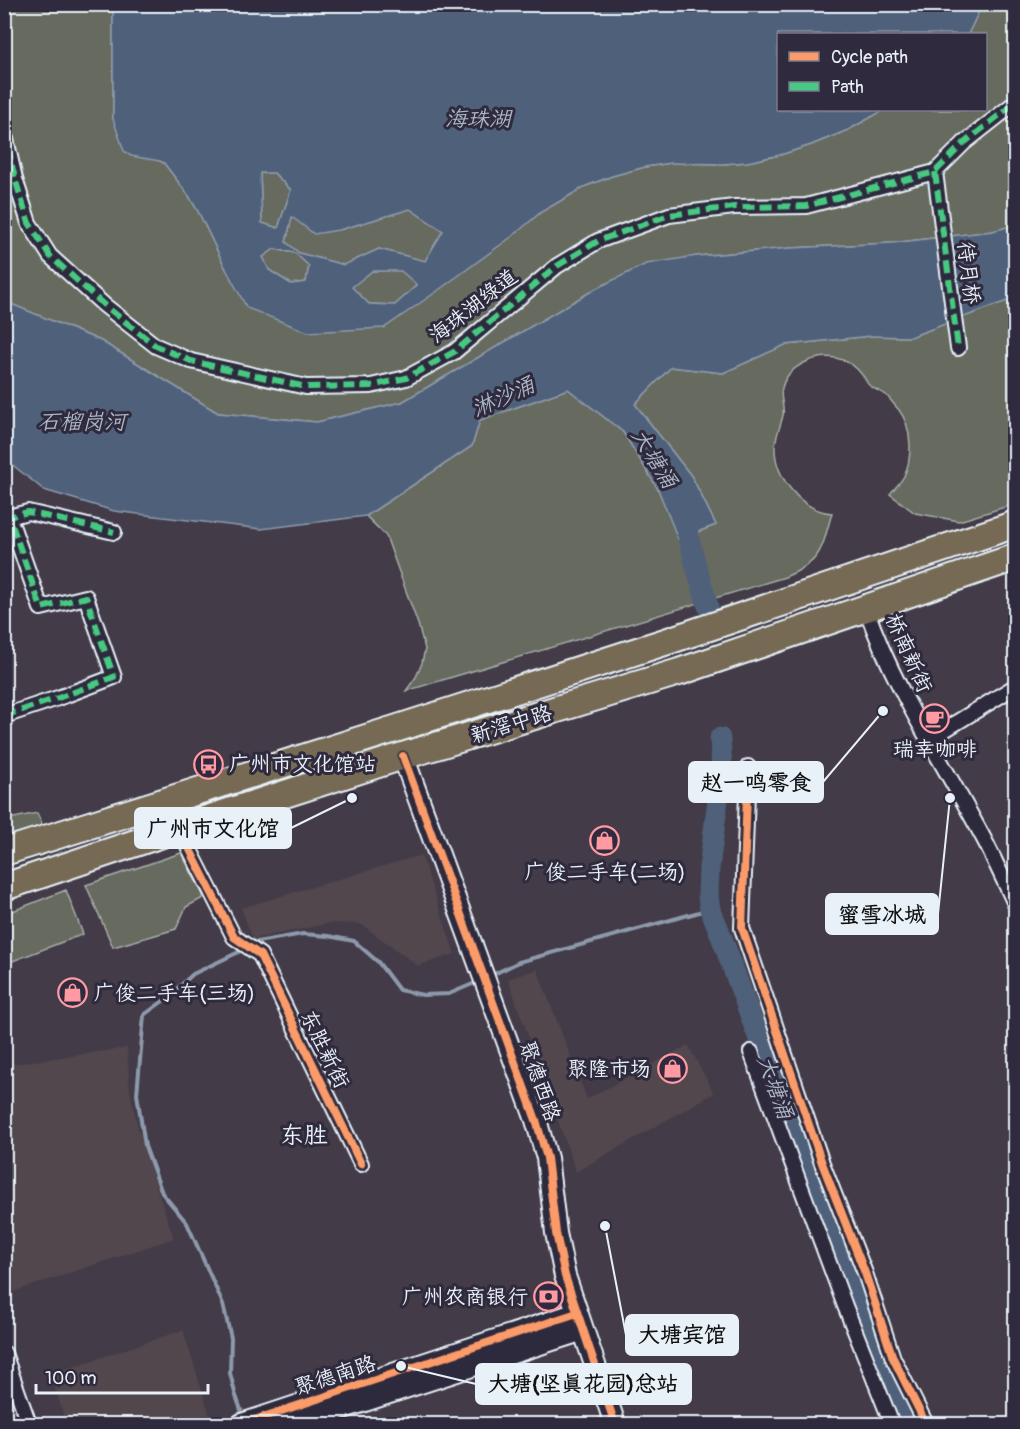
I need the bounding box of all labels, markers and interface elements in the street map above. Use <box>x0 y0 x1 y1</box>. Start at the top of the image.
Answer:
legend <box>777 33 987 111</box>
text: Cycle path <box>831 46 908 69</box>
text: Path <box>831 76 864 99</box>
water label: 海珠湖 <box>445 105 513 133</box>
street label: 待月桥 <box>951 240 986 306</box>
street label: 海珠湖绿道 <box>424 263 523 349</box>
water label: 淋沙涌 <box>468 370 540 423</box>
water label: 石榴岗河 <box>38 408 129 436</box>
water label: 大塘涌 <box>625 423 684 495</box>
street label: 桥南新街 <box>879 609 938 697</box>
street label: 新滘中路 <box>467 699 555 750</box>
cafe icon: 瑞幸咖啡 <box>919 702 951 734</box>
place label: 瑞幸咖啡 <box>893 736 977 763</box>
bus stop icon: 广州市文化馆站 <box>192 748 224 780</box>
place label: 广州市文化馆站 <box>229 751 376 778</box>
callout: 赵一鸣零食 <box>689 762 823 802</box>
text: 赵一鸣零食 <box>701 769 811 797</box>
callout: 广州市文化馆 <box>135 808 291 848</box>
text: 广州市文化馆 <box>147 815 279 843</box>
shop icon: 广俊二手车(二场) <box>589 825 621 857</box>
place label: 广俊二手车(二场) <box>524 859 686 886</box>
callout: 蜜雪冰城 <box>826 894 938 934</box>
text: 蜜雪冰城 <box>838 901 926 929</box>
shop icon: 广俊二手车(三场) <box>57 977 89 1009</box>
place label: 广俊二手车(三场) <box>94 980 255 1007</box>
street label: 东胜新街 <box>294 1006 355 1093</box>
street label: 聚德西路 <box>513 1037 566 1125</box>
water label: 大塘涌 <box>751 1052 800 1124</box>
shop icon: 聚隆市场 <box>656 1053 688 1085</box>
place label: 聚隆市场 <box>567 1056 651 1083</box>
district label: 东胜 <box>280 1121 328 1150</box>
bank icon: 广州农商银行 <box>533 1281 565 1313</box>
place label: 广州农商银行 <box>402 1284 528 1311</box>
callout: 大塘宾馆 <box>626 1315 738 1355</box>
text: 大塘宾馆 <box>638 1321 726 1349</box>
street label: 聚德南路 <box>291 1350 379 1401</box>
scale bar <box>36 1357 208 1395</box>
callout: 大塘(坚真花园)总站 <box>476 1364 691 1404</box>
text: 100 m <box>45 1367 97 1390</box>
text: 大塘(坚真花园)总站 <box>488 1370 678 1398</box>

